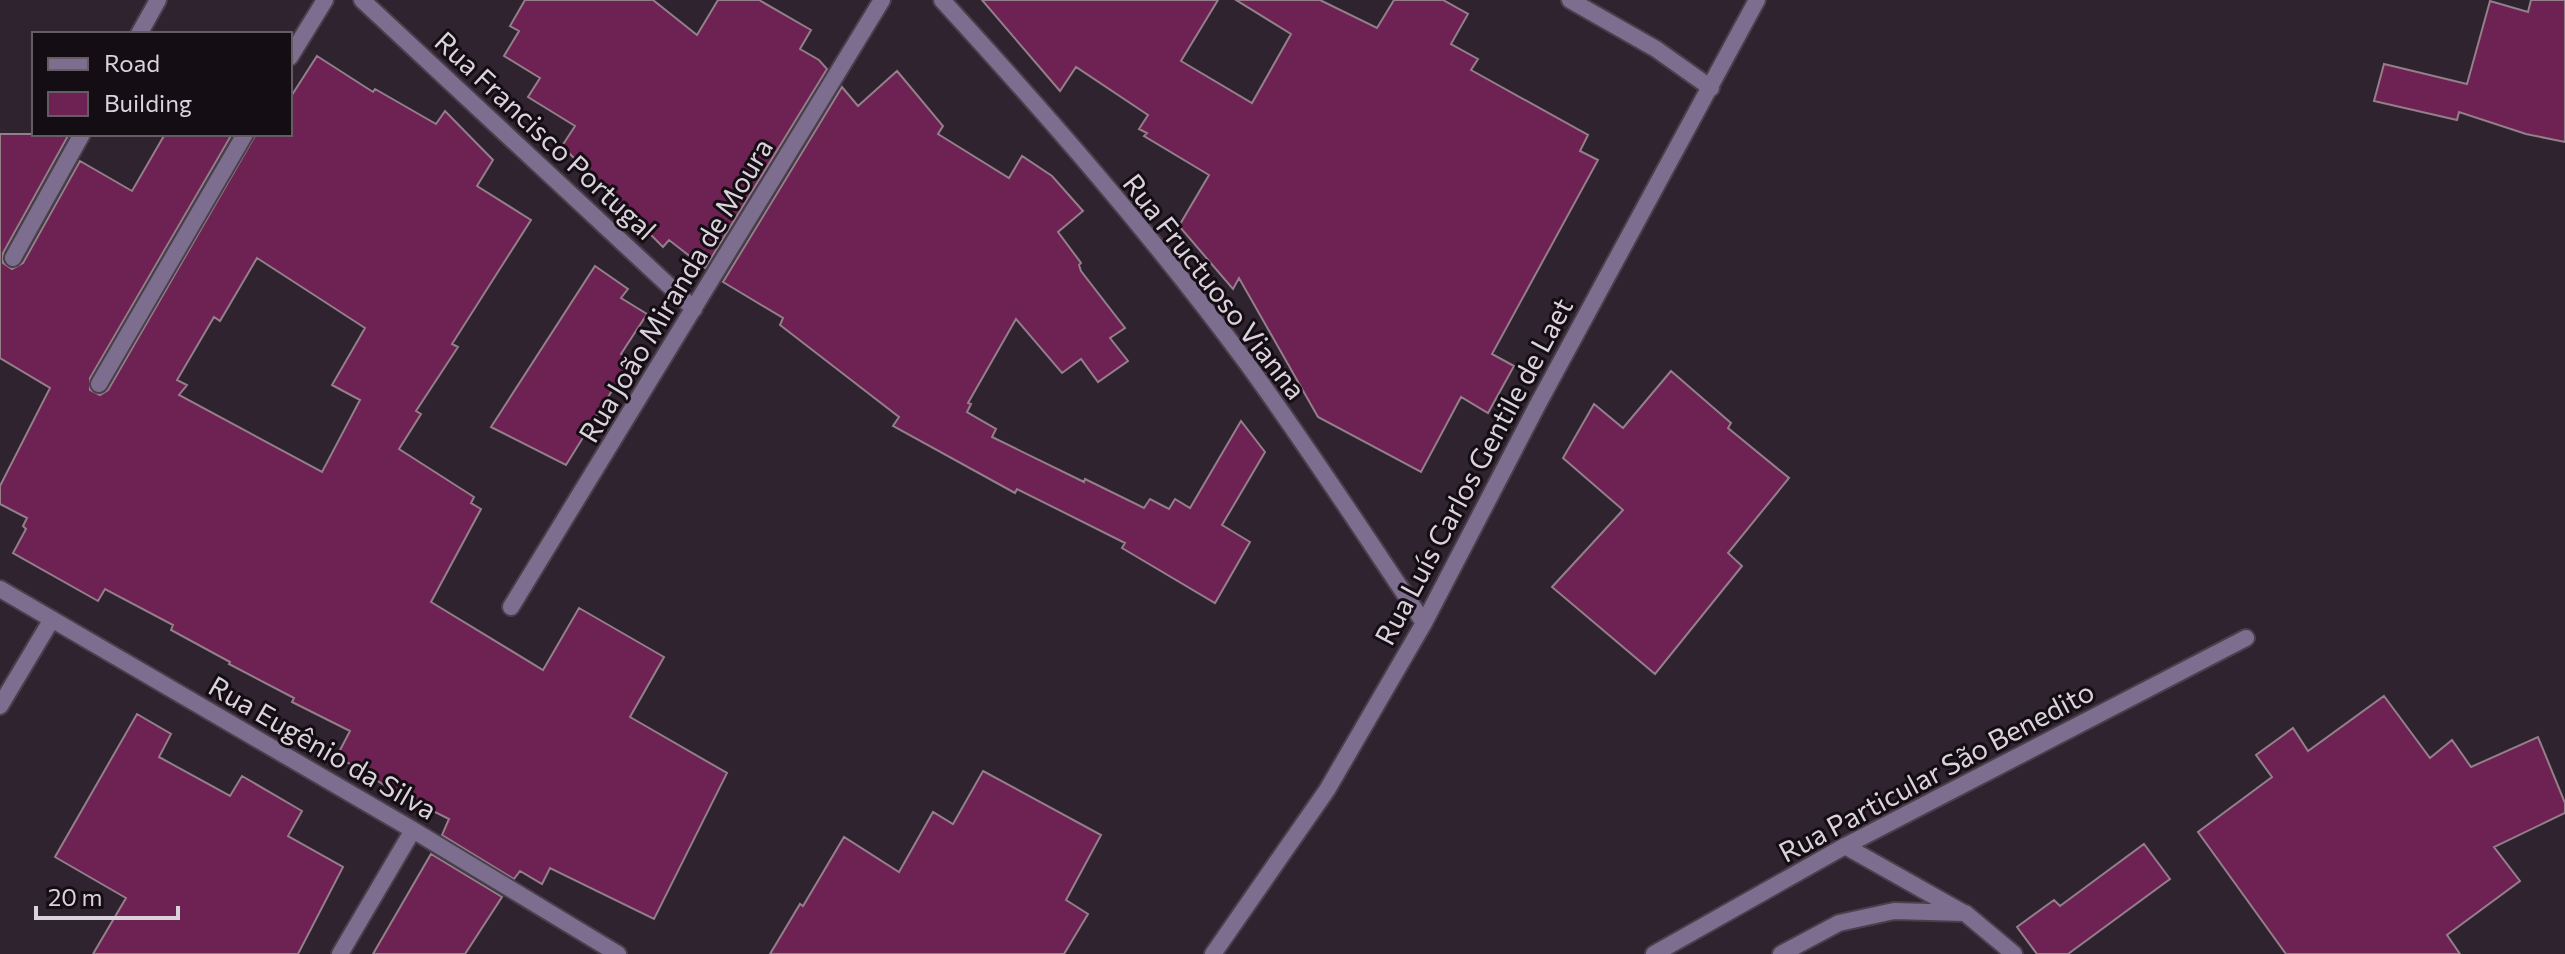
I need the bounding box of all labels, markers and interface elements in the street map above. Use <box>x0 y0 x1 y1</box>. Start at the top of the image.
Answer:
street label: Rua Francisco Portugal <box>428 24 664 246</box>
legend <box>32 32 292 136</box>
text: Road <box>104 48 160 77</box>
text: Building <box>104 88 192 117</box>
street label: Rua João Miranda de Moura <box>571 132 779 448</box>
street label: Rua Fructuoso Vianna <box>1116 166 1314 406</box>
street label: Rua Luís Carlos Gentile de Laet <box>1367 292 1579 650</box>
street label: Rua Eugênio da Silva <box>203 668 443 826</box>
street label: Rua Particular São Benedito <box>1773 673 2099 869</box>
scale bar <box>36 870 178 920</box>
text: 20 m <box>48 882 102 911</box>

